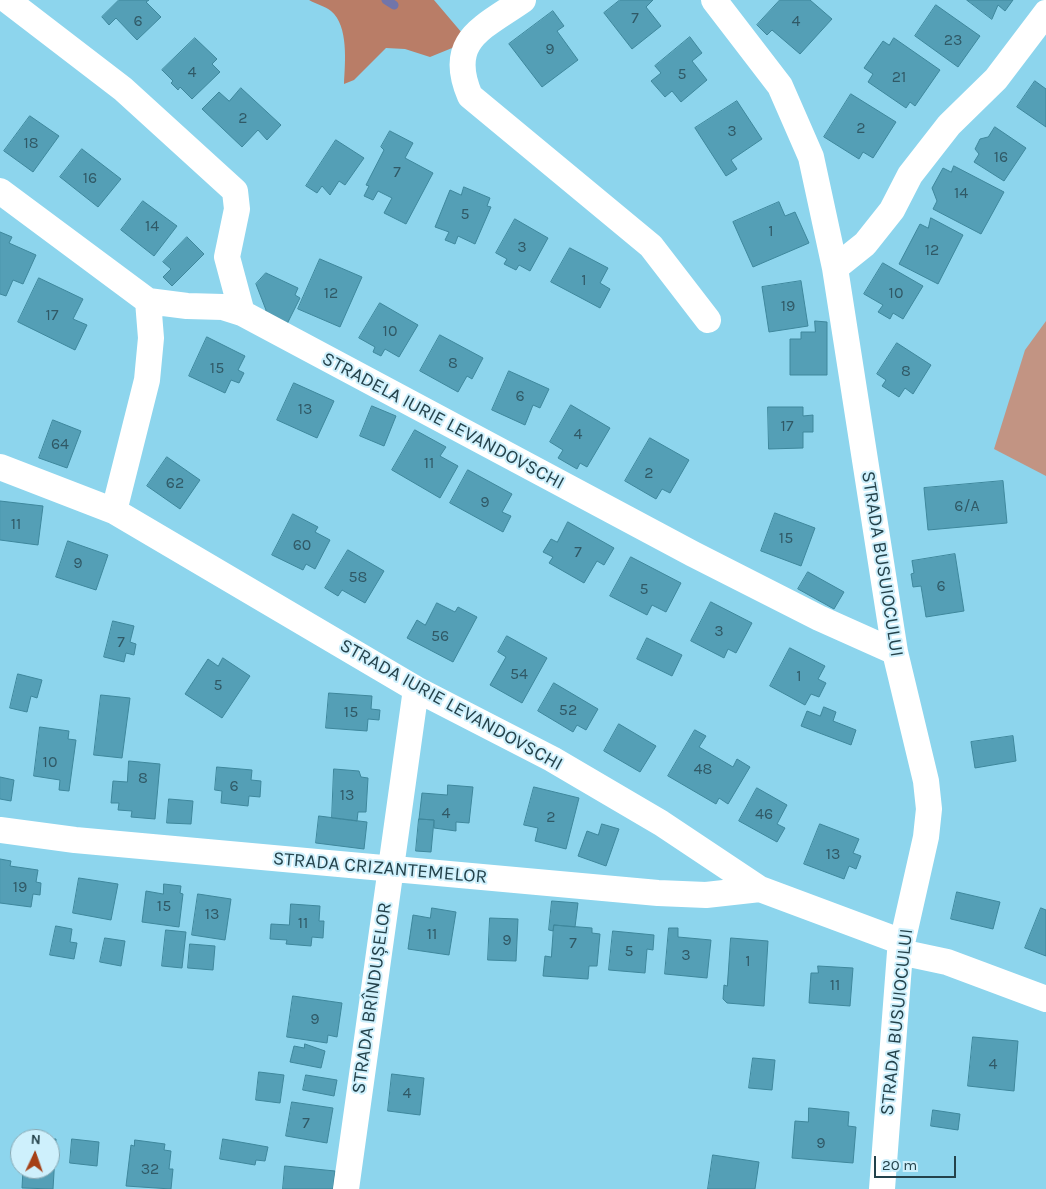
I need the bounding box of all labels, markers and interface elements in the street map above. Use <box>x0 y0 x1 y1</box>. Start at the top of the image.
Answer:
house number: 7 <box>631 8 639 28</box>
house number: 6 <box>133 11 143 31</box>
house number: 4 <box>792 11 800 31</box>
house number: 23 <box>944 30 962 50</box>
house number: 9 <box>545 39 555 59</box>
house number: 4 <box>188 62 196 82</box>
house number: 5 <box>677 64 687 84</box>
house number: 21 <box>892 67 906 87</box>
house number: 2 <box>238 108 248 128</box>
house number: 2 <box>856 118 866 138</box>
house number: 3 <box>727 121 737 141</box>
house number: 18 <box>23 133 39 153</box>
house number: 16 <box>994 147 1008 167</box>
house number: 7 <box>393 162 401 182</box>
house number: 16 <box>83 168 97 188</box>
house number: 14 <box>954 183 968 203</box>
house number: 5 <box>460 204 470 224</box>
house number: 14 <box>145 216 159 236</box>
house number: 1 <box>768 221 774 241</box>
house number: 3 <box>517 237 527 257</box>
house number: 12 <box>925 240 939 260</box>
house number: 1 <box>581 270 587 290</box>
house number: 12 <box>324 283 338 303</box>
house number: 10 <box>889 283 903 303</box>
house number: 19 <box>781 296 795 316</box>
house number: 17 <box>46 305 58 325</box>
house number: 10 <box>383 321 397 341</box>
street label: STRADELA IURIE LEVANDOVSCHI <box>318 347 568 495</box>
house number: 8 <box>448 353 458 373</box>
house number: 15 <box>210 358 224 378</box>
house number: 8 <box>901 361 911 381</box>
house number: 6 <box>515 386 525 406</box>
house number: 13 <box>298 399 312 419</box>
house number: 17 <box>781 416 793 436</box>
house number: 4 <box>574 424 582 444</box>
house number: 64 <box>51 434 69 454</box>
house number: 11 <box>424 453 434 473</box>
house number: 2 <box>644 463 654 483</box>
street label: STRADA BUSUIOCULUI <box>856 469 908 659</box>
house number: 62 <box>166 473 184 493</box>
house number: 9 <box>480 492 490 512</box>
house number: 6/A <box>954 496 980 516</box>
house number: 11 <box>11 514 21 534</box>
house number: 15 <box>779 528 793 548</box>
house number: 60 <box>293 535 311 555</box>
house number: 7 <box>574 542 582 562</box>
house number: 9 <box>73 553 83 573</box>
house number: 58 <box>349 567 367 587</box>
house number: 6 <box>936 576 946 596</box>
house number: 5 <box>639 579 649 599</box>
house number: 3 <box>714 621 724 641</box>
house number: 56 <box>431 626 449 646</box>
house number: 7 <box>117 632 125 652</box>
street label: STRADA IURIE LEVANDOVSCHI <box>336 634 566 776</box>
house number: 54 <box>510 664 528 684</box>
house number: 1 <box>796 666 802 686</box>
house number: 5 <box>213 675 223 695</box>
house number: 52 <box>559 700 577 720</box>
house number: 15 <box>344 702 358 722</box>
house number: 10 <box>43 752 57 772</box>
house number: 48 <box>694 759 712 779</box>
house number: 8 <box>138 768 148 788</box>
house number: 6 <box>229 776 239 796</box>
house number: 13 <box>340 785 354 805</box>
house number: 4 <box>442 803 450 823</box>
house number: 46 <box>755 804 773 824</box>
house number: 2 <box>546 807 556 827</box>
house number: 13 <box>826 844 840 864</box>
street label: STRADA CRIZANTEMELOR <box>272 847 488 889</box>
house number: 19 <box>13 877 27 897</box>
house number: 15 <box>157 896 171 916</box>
street label: STRADA BRÎNDUȘELOR <box>347 901 397 1095</box>
house number: 13 <box>205 904 219 924</box>
house number: 11 <box>298 913 308 933</box>
house number: 11 <box>427 924 437 944</box>
street label: STRADA BUSUIOCULUI <box>876 927 918 1117</box>
house number: 9 <box>502 930 512 950</box>
house number: 7 <box>569 933 577 953</box>
house number: 5 <box>624 941 634 961</box>
house number: 3 <box>681 945 691 965</box>
house number: 1 <box>745 951 751 971</box>
house number: 11 <box>830 975 840 995</box>
house number: 9 <box>310 1009 320 1029</box>
house number: 4 <box>989 1054 997 1074</box>
house number: 4 <box>403 1083 411 1103</box>
house number: 7 <box>302 1113 310 1133</box>
north arrow <box>10 1129 60 1179</box>
text: N <box>30 1131 41 1148</box>
house number: 9 <box>816 1133 826 1153</box>
scale bar <box>876 1146 958 1178</box>
text: 20 m <box>882 1156 917 1174</box>
house number: 32 <box>141 1159 159 1179</box>

